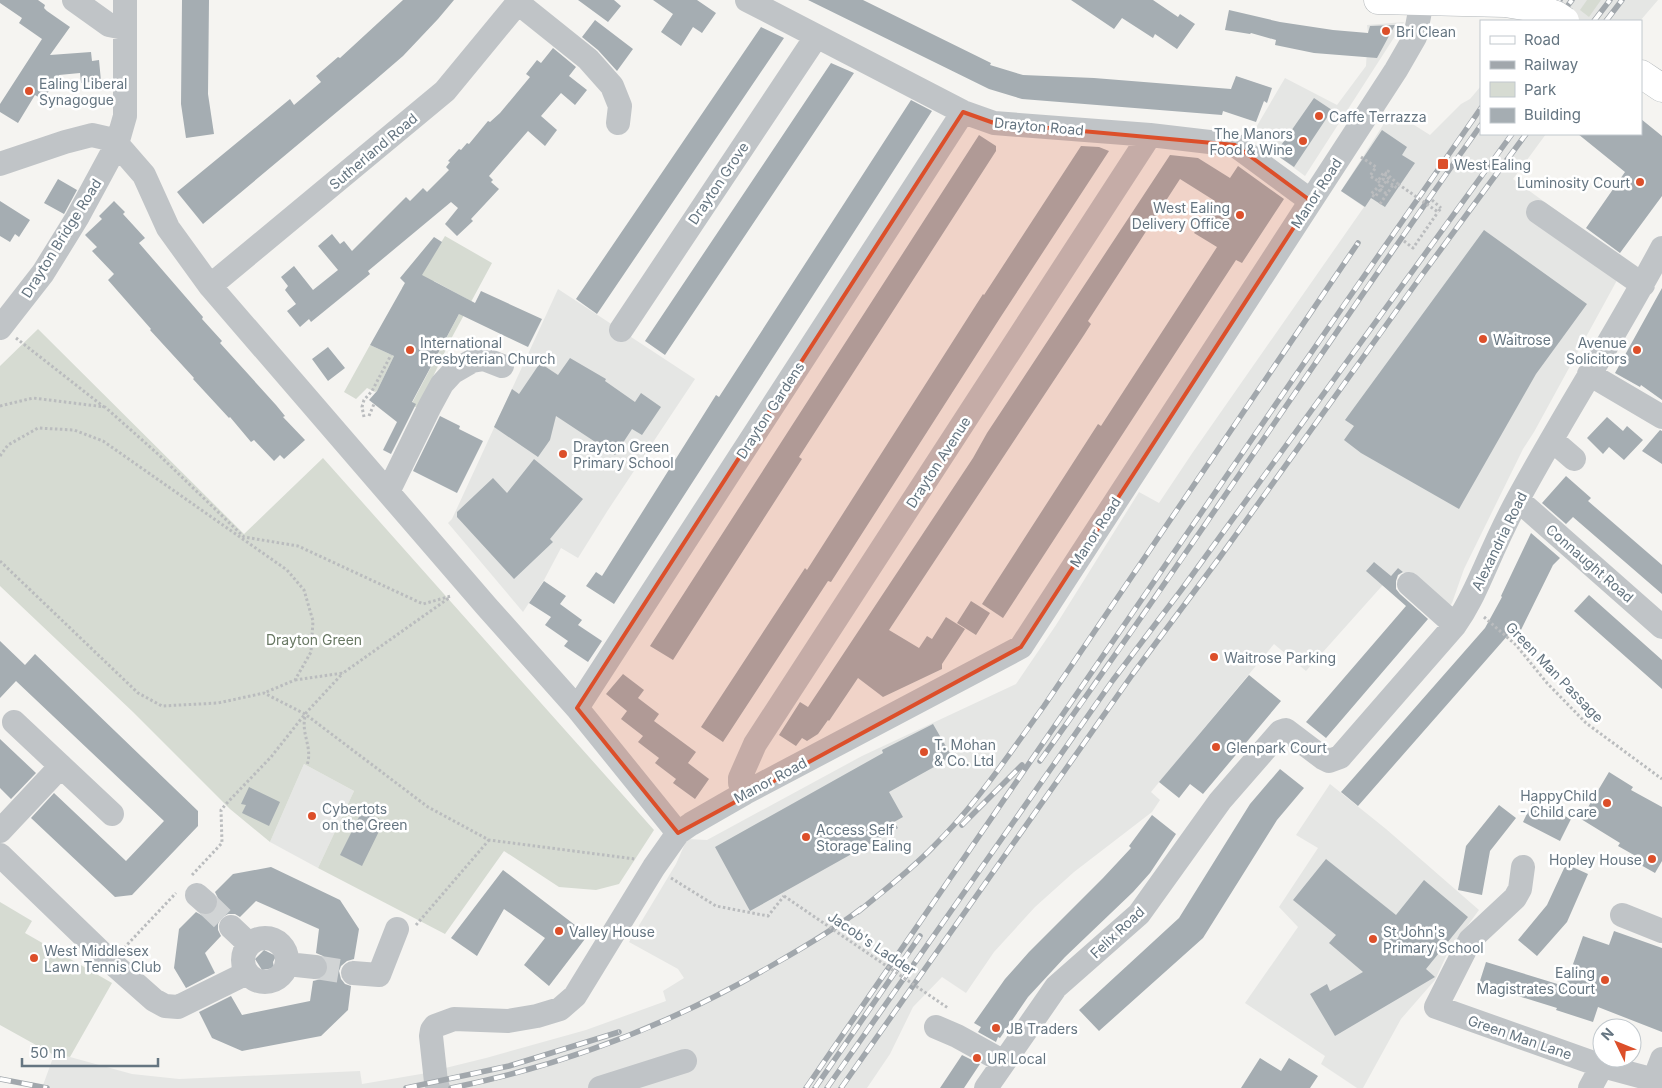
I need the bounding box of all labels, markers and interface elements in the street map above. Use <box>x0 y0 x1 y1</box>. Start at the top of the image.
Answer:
legend <box>1480 20 1642 135</box>
place label: Bri Clean <box>1396 23 1456 40</box>
marker: Bri Clean <box>1380 25 1392 37</box>
text: Road <box>1524 30 1560 49</box>
text: Railway <box>1524 55 1579 74</box>
place label: Ealing Liberal Synagogue <box>39 75 127 108</box>
text: Park <box>1524 80 1557 99</box>
marker: Ealing Liberal Synagogue <box>23 85 35 97</box>
text: Building <box>1524 105 1581 124</box>
place label: Caffe Terrazza <box>1329 108 1427 125</box>
street label: Sutherland Road <box>326 109 420 193</box>
marker: Caffe Terrazza <box>1313 110 1325 122</box>
street label: Drayton Road <box>993 114 1085 138</box>
place label: The Manors Food & Wine <box>1209 125 1293 158</box>
marker: The Manors Food & Wine <box>1297 135 1309 147</box>
street label: Drayton Grove <box>684 139 752 227</box>
street label: Manor Road <box>1287 155 1345 231</box>
place label: West Ealing <box>1454 156 1531 173</box>
marker: West Ealing <box>1436 157 1450 171</box>
place label: Luminosity Court <box>1517 174 1630 191</box>
street label: Drayton Bridge Road <box>17 175 105 301</box>
marker: Luminosity Court <box>1634 176 1646 188</box>
place label: West Ealing Delivery Office <box>1132 199 1230 232</box>
marker: West Ealing Delivery Office <box>1234 209 1246 221</box>
place label: Waitrose <box>1493 331 1551 348</box>
marker: Waitrose <box>1477 333 1489 345</box>
place label: International Presbyterian Church <box>420 334 556 367</box>
place label: Avenue Solicitors <box>1566 334 1627 367</box>
marker: International Presbyterian Church <box>404 344 416 356</box>
marker: Avenue Solicitors <box>1631 344 1643 356</box>
street label: Drayton Gardens <box>732 358 808 462</box>
street label: Drayton Avenue <box>902 413 974 511</box>
place label: Drayton Green Primary School <box>573 438 674 471</box>
marker: Drayton Green Primary School <box>557 448 569 460</box>
street label: Alexandria Road <box>1468 489 1530 593</box>
street label: Manor Road <box>1066 494 1124 570</box>
street label: Connaught Road <box>1543 520 1637 606</box>
street label: Green Man Passage <box>1503 618 1607 726</box>
park label: Drayton Green <box>266 631 362 648</box>
place label: Waitrose Parking <box>1224 649 1336 666</box>
marker: Waitrose Parking <box>1208 651 1220 663</box>
place label: T. Mohan & Co. Ltd <box>934 736 996 769</box>
place label: Glenpark Court <box>1226 739 1327 756</box>
marker: Glenpark Court <box>1210 741 1222 753</box>
marker: T. Mohan & Co. Ltd <box>918 746 930 758</box>
street label: Manor Road <box>731 754 809 806</box>
place label: HappyChild - Child care <box>1520 787 1597 820</box>
marker: HappyChild - Child care <box>1601 797 1613 809</box>
place label: Cybertots on the Green <box>322 800 408 833</box>
marker: Cybertots on the Green <box>306 810 318 822</box>
place label: Access Self Storage Ealing <box>816 821 912 854</box>
marker: Access Self Storage Ealing <box>800 831 812 843</box>
place label: Hopley House <box>1549 851 1642 868</box>
marker: Hopley House <box>1646 853 1658 865</box>
street label: Felix Road <box>1086 903 1148 961</box>
street label: Jacob's Ladder <box>825 907 919 979</box>
place label: Valley House <box>569 923 655 940</box>
place label: St John's Primary School <box>1383 923 1484 956</box>
marker: Valley House <box>553 925 565 937</box>
marker: St John's Primary School <box>1367 933 1379 945</box>
place label: West Middlesex Lawn Tennis Club <box>44 942 161 975</box>
marker: West Middlesex Lawn Tennis Club <box>28 952 40 964</box>
place label: Ealing Magistrates Court <box>1477 964 1595 997</box>
marker: Ealing Magistrates Court <box>1599 974 1611 986</box>
street label: Green Man Lane <box>1466 1011 1574 1063</box>
north arrow <box>1592 1018 1642 1068</box>
place label: JB Traders <box>1006 1020 1078 1037</box>
marker: JB Traders <box>990 1022 1002 1034</box>
text: N <box>1597 1024 1617 1043</box>
scale bar <box>22 1036 159 1068</box>
text: 50 m <box>30 1043 66 1062</box>
place label: UR Local <box>987 1050 1046 1067</box>
marker: UR Local <box>971 1052 983 1064</box>

